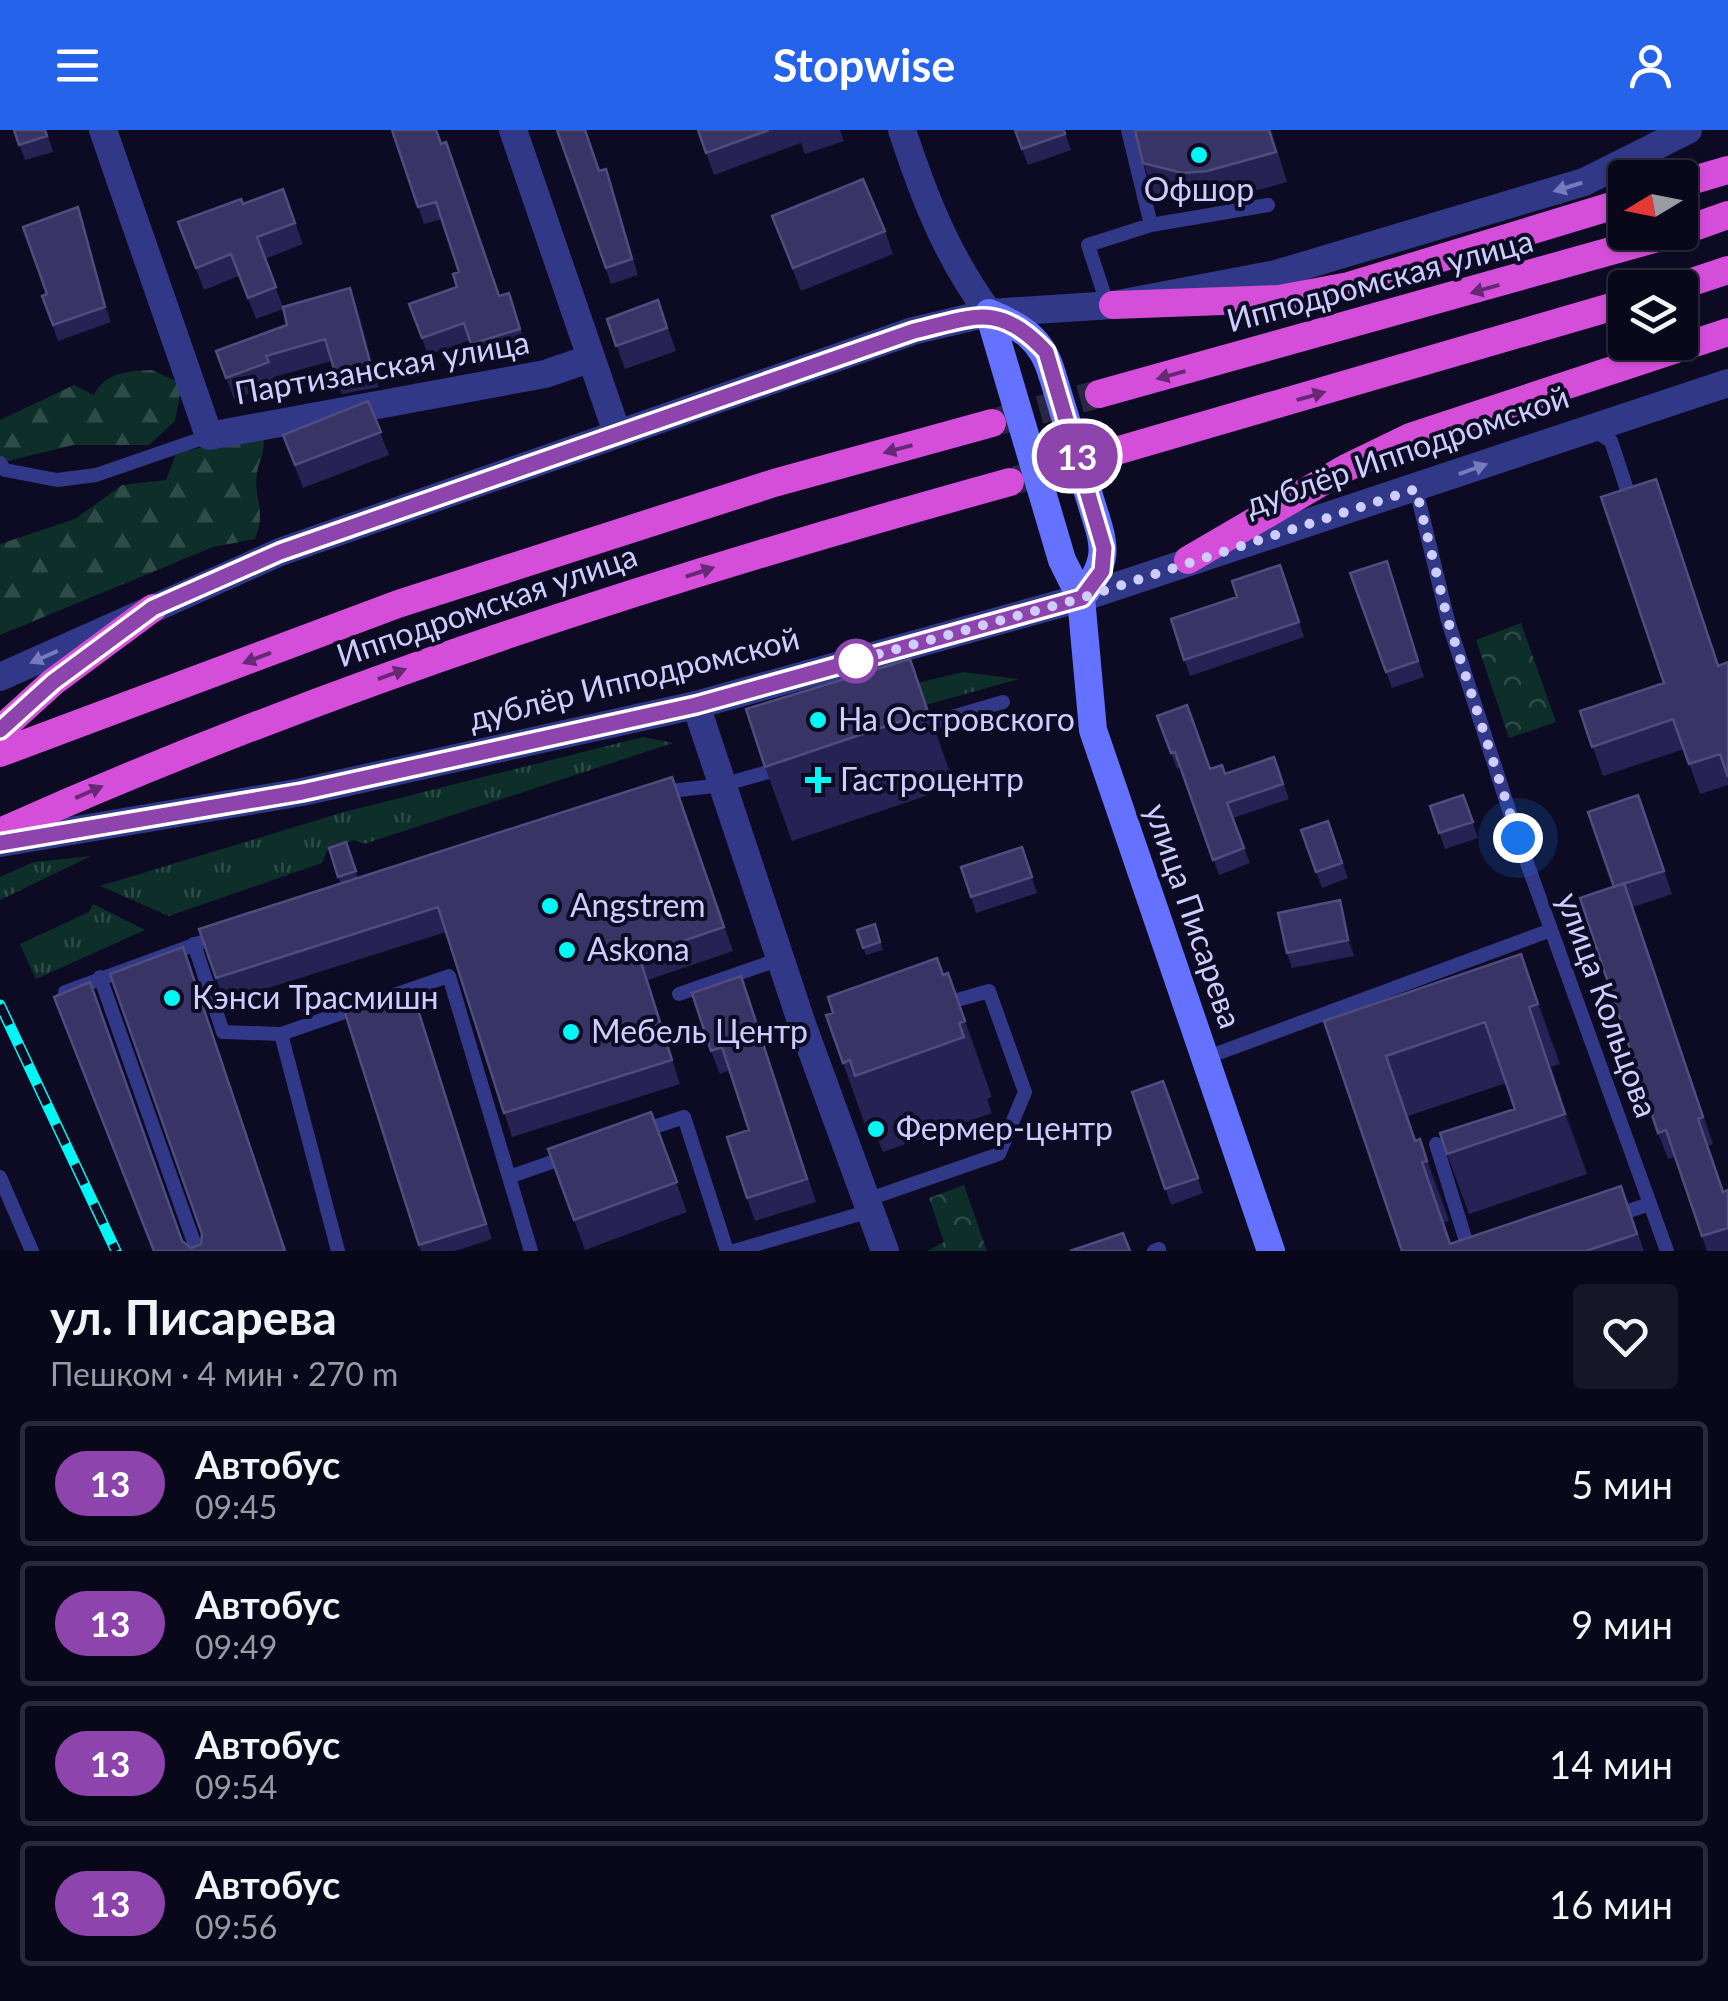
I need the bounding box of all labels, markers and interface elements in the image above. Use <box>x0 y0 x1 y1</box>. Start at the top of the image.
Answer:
icon: menu <box>50 38 105 93</box>
text: Stopwise <box>773 38 955 92</box>
icon: person <box>1623 38 1678 93</box>
marker: Офшор <box>1188 144 1210 166</box>
north arrow <box>1608 160 1698 250</box>
map controls <box>1608 160 1698 360</box>
place label: Офшор <box>1144 169 1254 208</box>
one-way arrow <box>1553 180 1583 195</box>
street label: Ипподромская улица <box>1222 220 1537 339</box>
button: layers <box>1608 270 1698 360</box>
one-way arrow <box>1469 282 1500 297</box>
street label: Партизанская улица <box>231 321 532 412</box>
one-way arrow <box>1155 367 1186 383</box>
street label: дублёр Ипподромской <box>1240 376 1573 523</box>
one-way arrow <box>1296 387 1327 403</box>
line badge: 13 <box>1032 424 1122 488</box>
text: 13 <box>1057 435 1097 477</box>
one-way arrow <box>882 442 913 457</box>
one-way arrow <box>1459 461 1489 476</box>
street label: Ипподромская улица <box>331 535 642 674</box>
one-way arrow <box>685 563 715 578</box>
street label: дублёр Ипподромской <box>464 618 803 738</box>
unlabelled marker <box>835 640 877 682</box>
one-way arrow <box>30 649 59 665</box>
one-way arrow <box>241 651 271 666</box>
one-way arrow <box>377 666 407 681</box>
place label: На Островского <box>838 699 1075 738</box>
marker: На Островского <box>807 709 829 731</box>
place label: Гастроцентр <box>840 759 1024 798</box>
marker: Гастроцентр <box>805 767 831 793</box>
one-way arrow <box>74 784 104 800</box>
street label: улица Писарева <box>1138 798 1251 1033</box>
your location <box>1493 813 1543 863</box>
place label: Angstrem <box>570 885 706 924</box>
street label: улица Кольцова <box>1550 887 1667 1122</box>
marker: Angstrem <box>539 895 561 917</box>
place label: Askona <box>587 929 690 968</box>
marker: Askona <box>556 939 578 961</box>
place label: Кэнси Трасмишн <box>192 977 438 1016</box>
marker: Кэнси Трасмишн <box>161 987 183 1009</box>
place label: Мебель Центр <box>591 1011 808 1050</box>
marker: Мебель Центр <box>560 1021 582 1043</box>
place label: Фермер-центр <box>896 1108 1113 1147</box>
marker: Фермер-центр <box>865 1118 887 1140</box>
button: heart <box>1573 1284 1678 1389</box>
text: ул. Писарева <box>50 1288 337 1345</box>
text: Пешком · 4 мин · 270 m <box>50 1354 398 1393</box>
text: Автобус <box>195 1441 340 1487</box>
text: 5 мин <box>1571 1461 1673 1507</box>
text: 13 <box>90 1462 130 1504</box>
text: 09:45 <box>195 1487 277 1526</box>
text: Автобус <box>195 1581 340 1627</box>
text: 9 мин <box>1571 1601 1673 1647</box>
text: 13 <box>90 1602 130 1644</box>
text: 09:49 <box>195 1627 277 1666</box>
text: Автобус <box>195 1721 340 1767</box>
text: 14 мин <box>1549 1741 1673 1787</box>
text: 13 <box>90 1742 130 1784</box>
text: 09:54 <box>195 1767 277 1806</box>
text: Автобус <box>195 1861 340 1907</box>
text: 16 мин <box>1549 1881 1673 1927</box>
text: 13 <box>90 1882 130 1924</box>
text: 09:56 <box>195 1907 277 1946</box>

